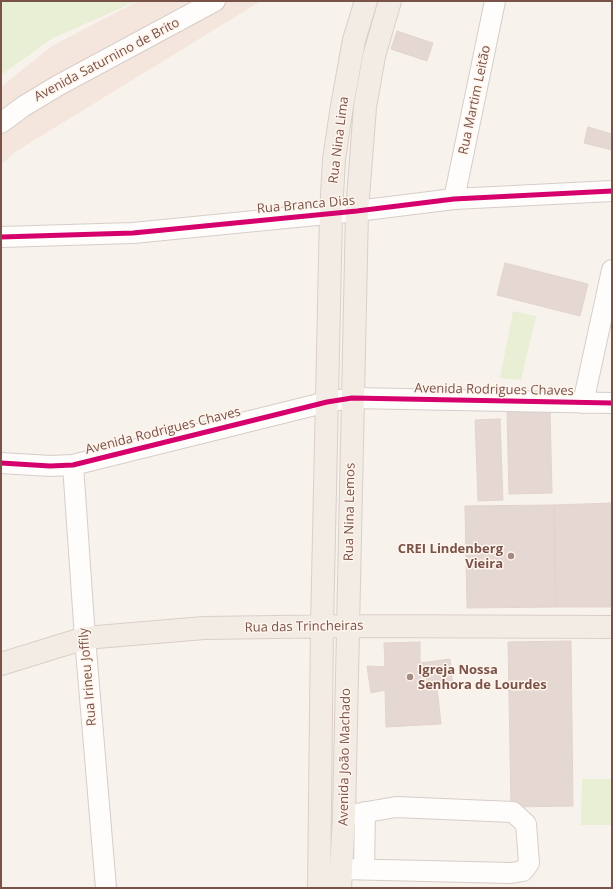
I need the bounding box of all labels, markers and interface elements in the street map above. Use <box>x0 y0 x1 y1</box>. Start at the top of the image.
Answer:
street label: Avenida Saturnino de Brito <box>32 15 182 105</box>
street label: Rua Martim Leitão <box>456 44 494 156</box>
street label: Rua Nina Lima <box>326 96 352 184</box>
street label: Rua Branca Dias <box>256 193 356 217</box>
street label: Avenida Rodrigues Chaves <box>414 381 574 399</box>
street label: Avenida Rodrigues Chaves <box>84 404 242 458</box>
street label: Rua Nina Lemos <box>341 463 359 561</box>
place label: CREI Lindenberg Vieira <box>398 541 503 572</box>
marker: CREI Lindenberg Vieira <box>506 551 516 561</box>
street label: Rua das Trincheiras <box>245 618 363 636</box>
street label: Rua Irineu Joffily <box>76 627 100 727</box>
place label: Igreja Nossa Senhora de Lourdes <box>418 662 547 693</box>
marker: Igreja Nossa Senhora de Lourdes <box>405 672 415 682</box>
street label: Avenida João Machado <box>336 688 354 826</box>

